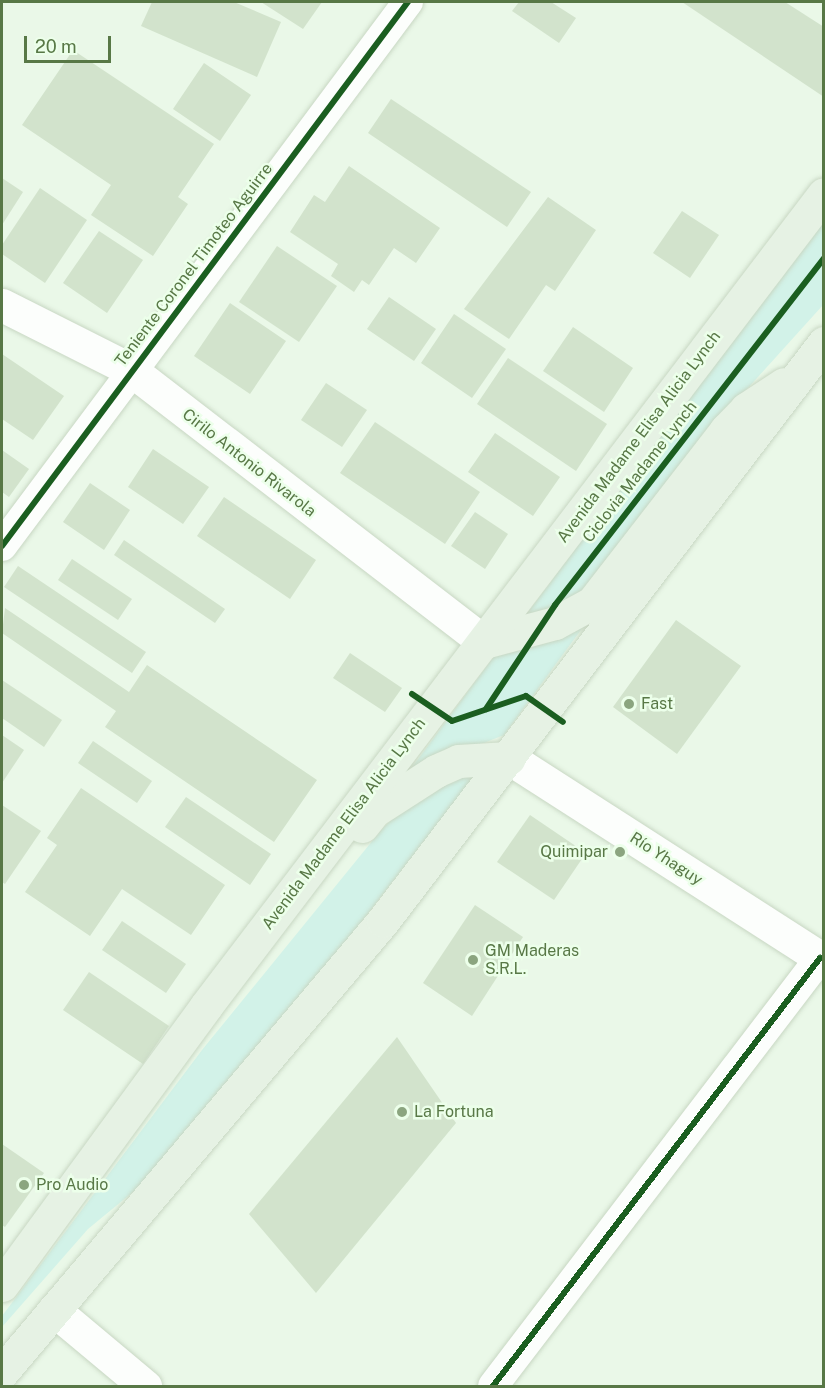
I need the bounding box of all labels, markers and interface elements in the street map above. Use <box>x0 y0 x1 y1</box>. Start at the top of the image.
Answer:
scale bar <box>27 24 114 62</box>
text: 20 m <box>35 36 77 57</box>
street label: Teniente Coronel Timoteo Aguirre <box>111 160 277 370</box>
street label: Avenida Madame Elisa Alicia Lynch <box>553 327 725 547</box>
street label: Ciclovia Madame Lynch <box>579 398 701 546</box>
street label: Cirilo Antonio Rivarola <box>178 405 320 521</box>
place label: Fast <box>641 694 673 714</box>
marker: Fast <box>622 697 636 711</box>
street label: Avenida Madame Elisa Alicia Lynch <box>258 714 430 934</box>
street label: Río Yhaguy <box>626 828 706 890</box>
place label: Quimipar <box>540 842 608 862</box>
marker: Quimipar <box>613 845 627 859</box>
place label: GM Maderas S.R.L. <box>485 941 579 979</box>
marker: GM Maderas S.R.L. <box>466 953 480 967</box>
place label: La Fortuna <box>414 1102 494 1122</box>
marker: La Fortuna <box>395 1105 409 1119</box>
place label: Pro Audio <box>36 1175 108 1195</box>
marker: Pro Audio <box>17 1178 31 1192</box>

